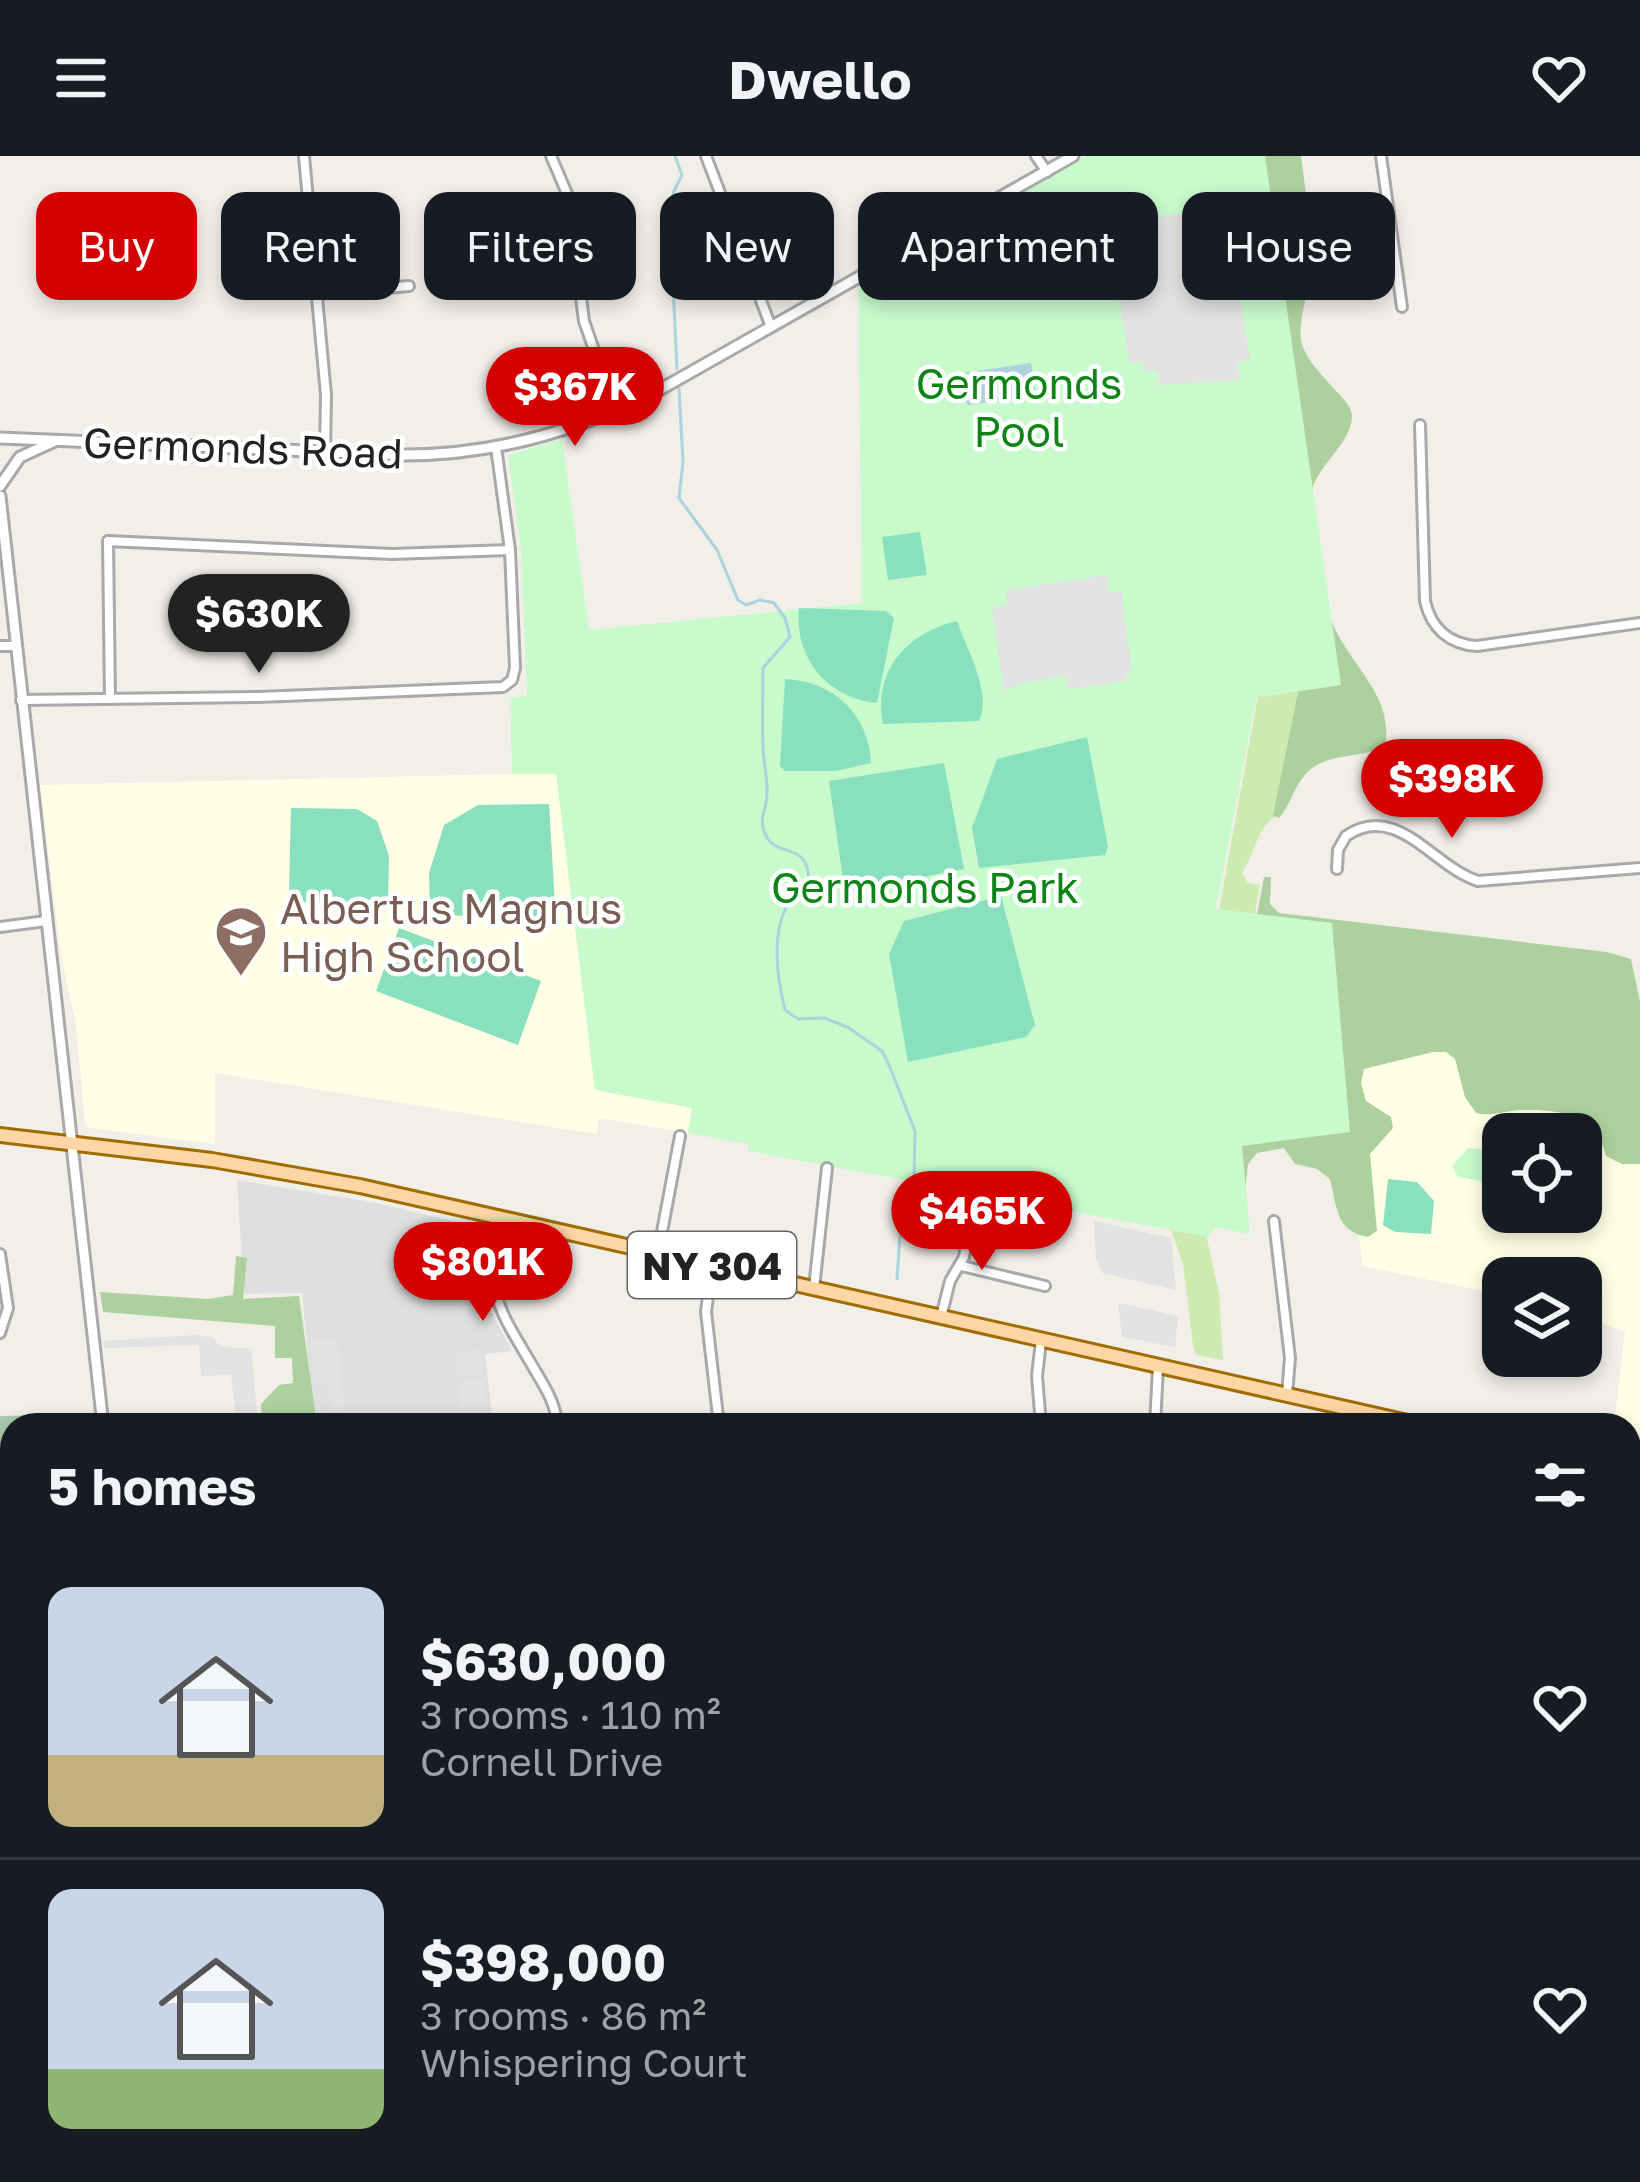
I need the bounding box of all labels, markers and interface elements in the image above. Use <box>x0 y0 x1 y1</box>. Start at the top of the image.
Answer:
icon: menu <box>48 45 114 111</box>
icon: heart <box>1526 45 1592 111</box>
text: Dwello <box>728 46 912 111</box>
chip: Buy <box>36 192 197 300</box>
chip: Rent <box>221 192 400 300</box>
chip: Filters <box>424 192 636 300</box>
chip: New <box>660 192 834 300</box>
chip: Apartment <box>858 192 1158 300</box>
chip: House <box>1182 192 1395 300</box>
pin: $367K <box>491 347 659 449</box>
park label: Germonds Pool <box>916 358 1122 456</box>
text: $367K <box>513 362 637 409</box>
street label: Germonds Road <box>82 416 404 478</box>
pin: $630K <box>175 574 343 676</box>
text: $630K <box>195 589 323 636</box>
pin: $398K <box>1368 739 1536 841</box>
text: $398K <box>1388 754 1516 801</box>
park label: Germonds Park <box>771 862 1079 912</box>
place label: Albertus Magnus High School <box>280 883 622 981</box>
school or university icon: Albertus Magnus High School <box>213 904 269 978</box>
map controls <box>1482 1113 1602 1377</box>
button: locate <box>1482 1113 1602 1233</box>
pin: $465K <box>898 1171 1066 1273</box>
text: $465K <box>918 1186 1046 1233</box>
pin: $801K <box>399 1222 567 1324</box>
road number: NY 304 <box>628 1232 796 1298</box>
text: $801K <box>421 1237 545 1284</box>
button: layers <box>1482 1257 1602 1377</box>
icon: filters <box>1527 1452 1593 1518</box>
text: 5 homes <box>48 1455 257 1516</box>
text: $630,000 <box>420 1630 667 1691</box>
icon: home <box>144 1635 288 1779</box>
icon: heart <box>1527 1674 1593 1740</box>
text: 3 rooms · 110 m² <box>420 1691 721 1738</box>
text: Cornell Drive <box>420 1738 663 1785</box>
text: $398,000 <box>420 1931 666 1992</box>
icon: home <box>144 1937 288 2081</box>
icon: heart <box>1527 1976 1593 2042</box>
text: 3 rooms · 86 m² <box>420 1992 706 2039</box>
text: Whispering Court <box>420 2039 748 2086</box>

